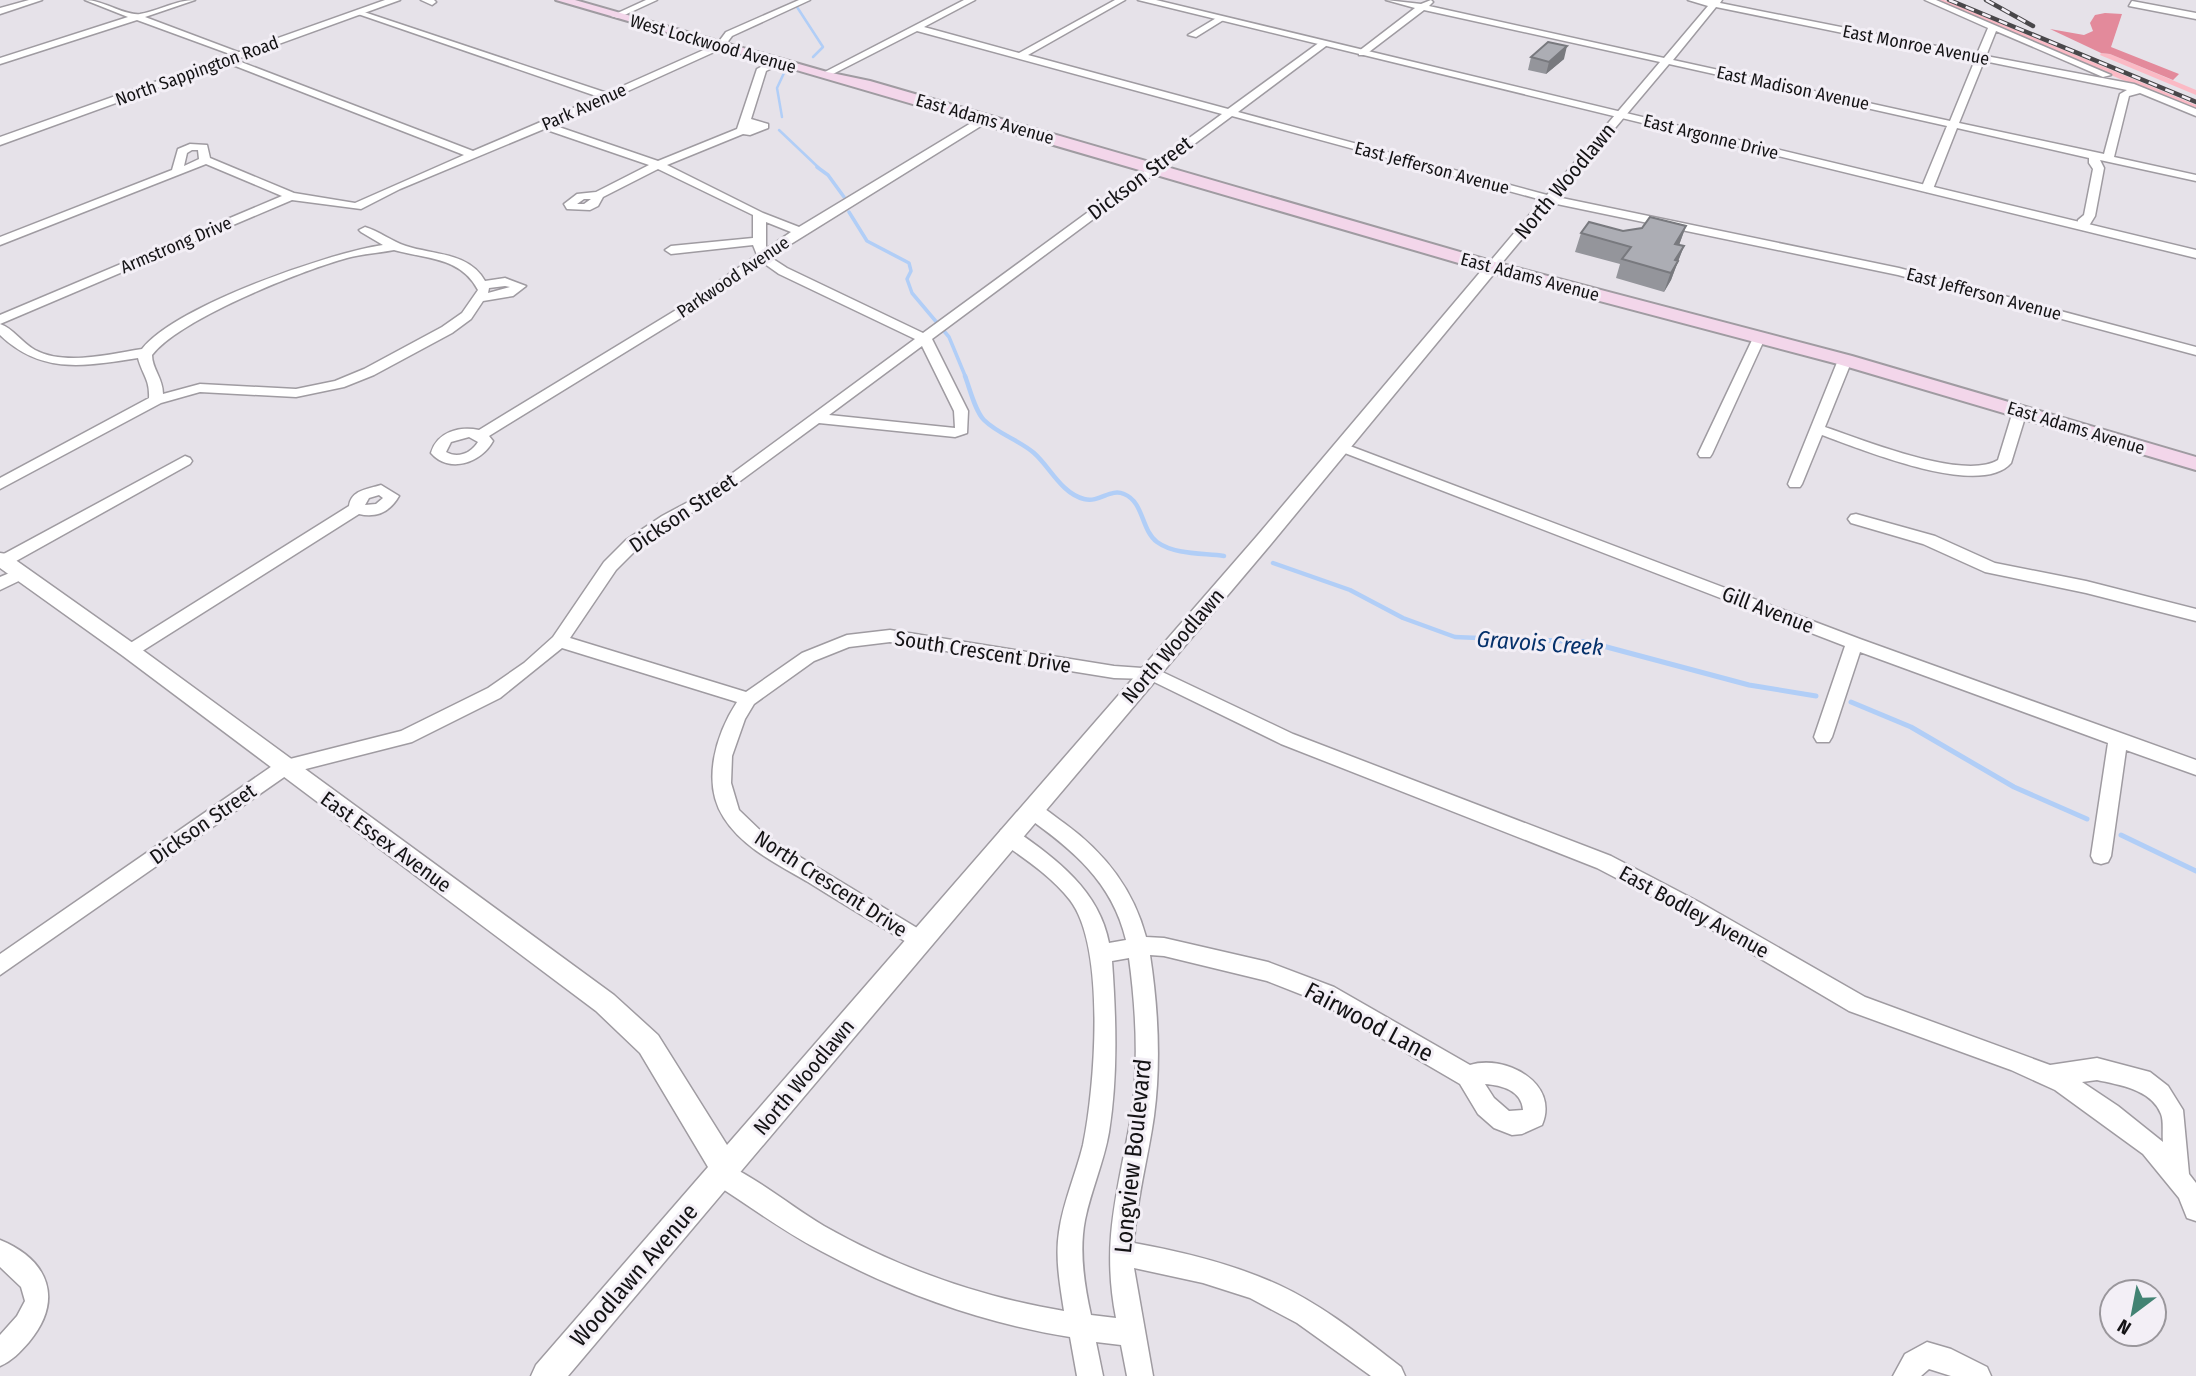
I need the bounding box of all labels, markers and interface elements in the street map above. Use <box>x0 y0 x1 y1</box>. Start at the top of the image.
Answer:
street label: West Lockwood Avenue <box>627 10 799 78</box>
street label: East Monroe Avenue <box>1841 20 1991 70</box>
street label: North Sappington Road <box>113 31 281 111</box>
street label: East Madison Avenue <box>1715 61 1871 115</box>
street label: Park Avenue <box>538 79 630 135</box>
street label: East Adams Avenue <box>913 89 1057 149</box>
street label: East Argonne Drive <box>1641 110 1781 164</box>
street label: North Woodlawn <box>1509 118 1621 244</box>
street label: Dickson Street <box>1083 130 1197 226</box>
street label: East Jefferson Avenue <box>1352 137 1512 199</box>
street label: Armstrong Drive <box>117 212 235 278</box>
street label: Parkwood Avenue <box>673 231 793 323</box>
street label: East Adams Avenue <box>1458 248 1602 306</box>
street label: East Jefferson Avenue <box>1904 263 2064 325</box>
street label: East Adams Avenue <box>2005 397 2147 459</box>
street label: Dickson Street <box>624 468 742 558</box>
street label: Gill Avenue <box>1718 581 1818 639</box>
street label: North Woodlawn <box>1116 583 1230 709</box>
street label: South Crescent Drive <box>893 625 1073 679</box>
water label: Gravois Creek <box>1476 625 1604 661</box>
street label: Dickson Street <box>145 778 261 870</box>
street label: East Essex Avenue <box>315 786 457 898</box>
street label: North Crescent Drive <box>750 825 912 943</box>
street label: East Bodley Avenue <box>1614 860 1774 964</box>
street label: Fairwood Lane <box>1300 976 1438 1068</box>
street label: North Woodlawn <box>748 1014 860 1140</box>
street label: Longview Boulevard <box>1109 1057 1157 1255</box>
street label: Woodlawn Avenue <box>564 1198 704 1352</box>
north arrow <box>2098 1278 2168 1348</box>
text: N <box>2113 1314 2135 1340</box>

